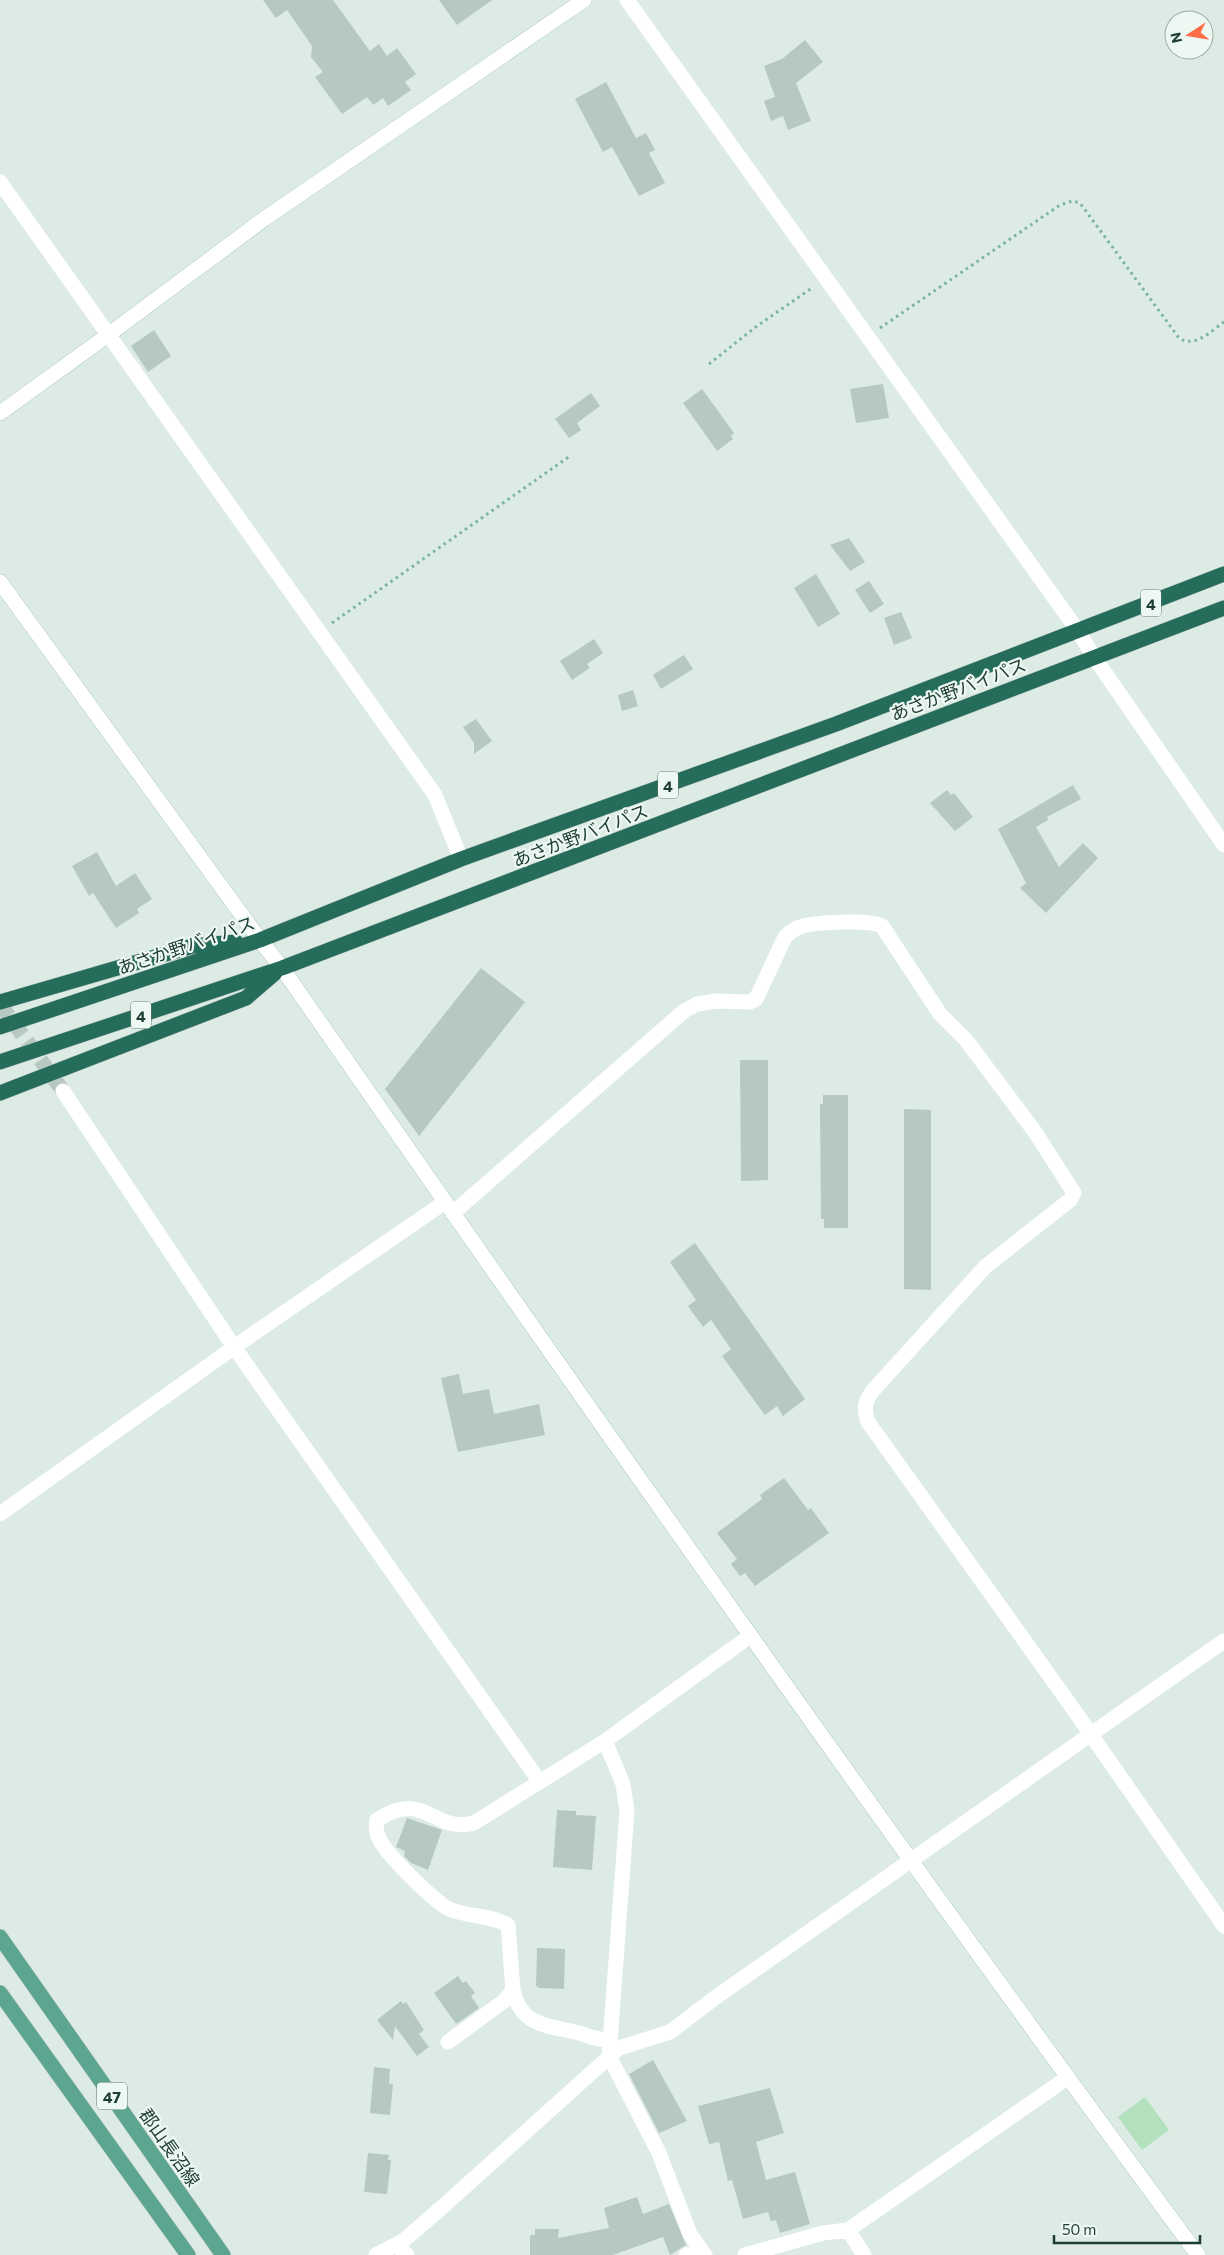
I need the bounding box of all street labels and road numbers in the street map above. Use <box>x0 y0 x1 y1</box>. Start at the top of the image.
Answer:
road number: 4 <box>1141 590 1161 616</box>
street label: あさか野バイパス <box>887 653 1029 725</box>
road number: 4 <box>658 772 678 798</box>
street label: あさか野バイパス <box>509 799 651 871</box>
street label: あさか野バイパス <box>115 911 257 979</box>
road number: 4 <box>131 1002 151 1028</box>
road number: 47 <box>97 2082 127 2110</box>
street label: 郡山長沼線 <box>135 2104 205 2190</box>

